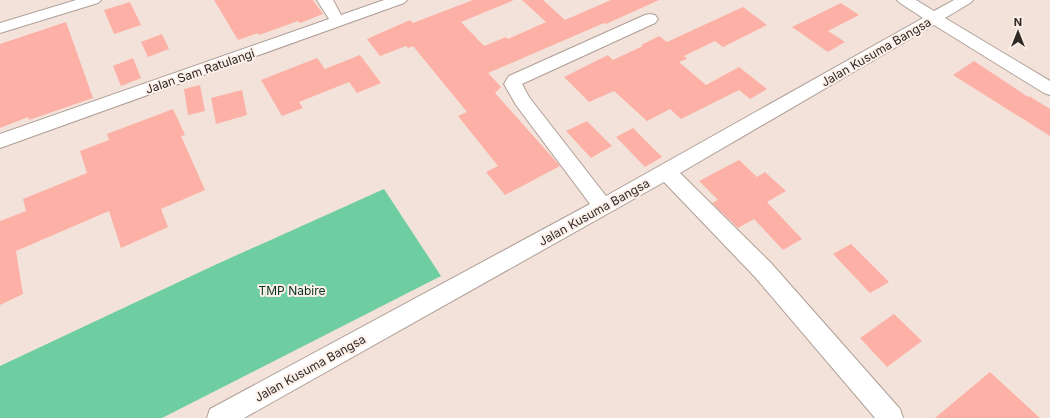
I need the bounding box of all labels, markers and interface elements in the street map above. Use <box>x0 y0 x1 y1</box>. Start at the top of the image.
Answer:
north arrow <box>998 12 1038 52</box>
street label: Jalan Kusuma Bangsa <box>818 14 934 90</box>
text: N <box>1014 15 1022 29</box>
street label: Jalan Sam Ratulangi <box>143 45 257 97</box>
street label: Jalan Kusuma Bangsa <box>536 175 652 249</box>
park label: TMP Nabire <box>259 283 325 298</box>
street label: Jalan Kusuma Bangsa <box>252 331 368 405</box>

